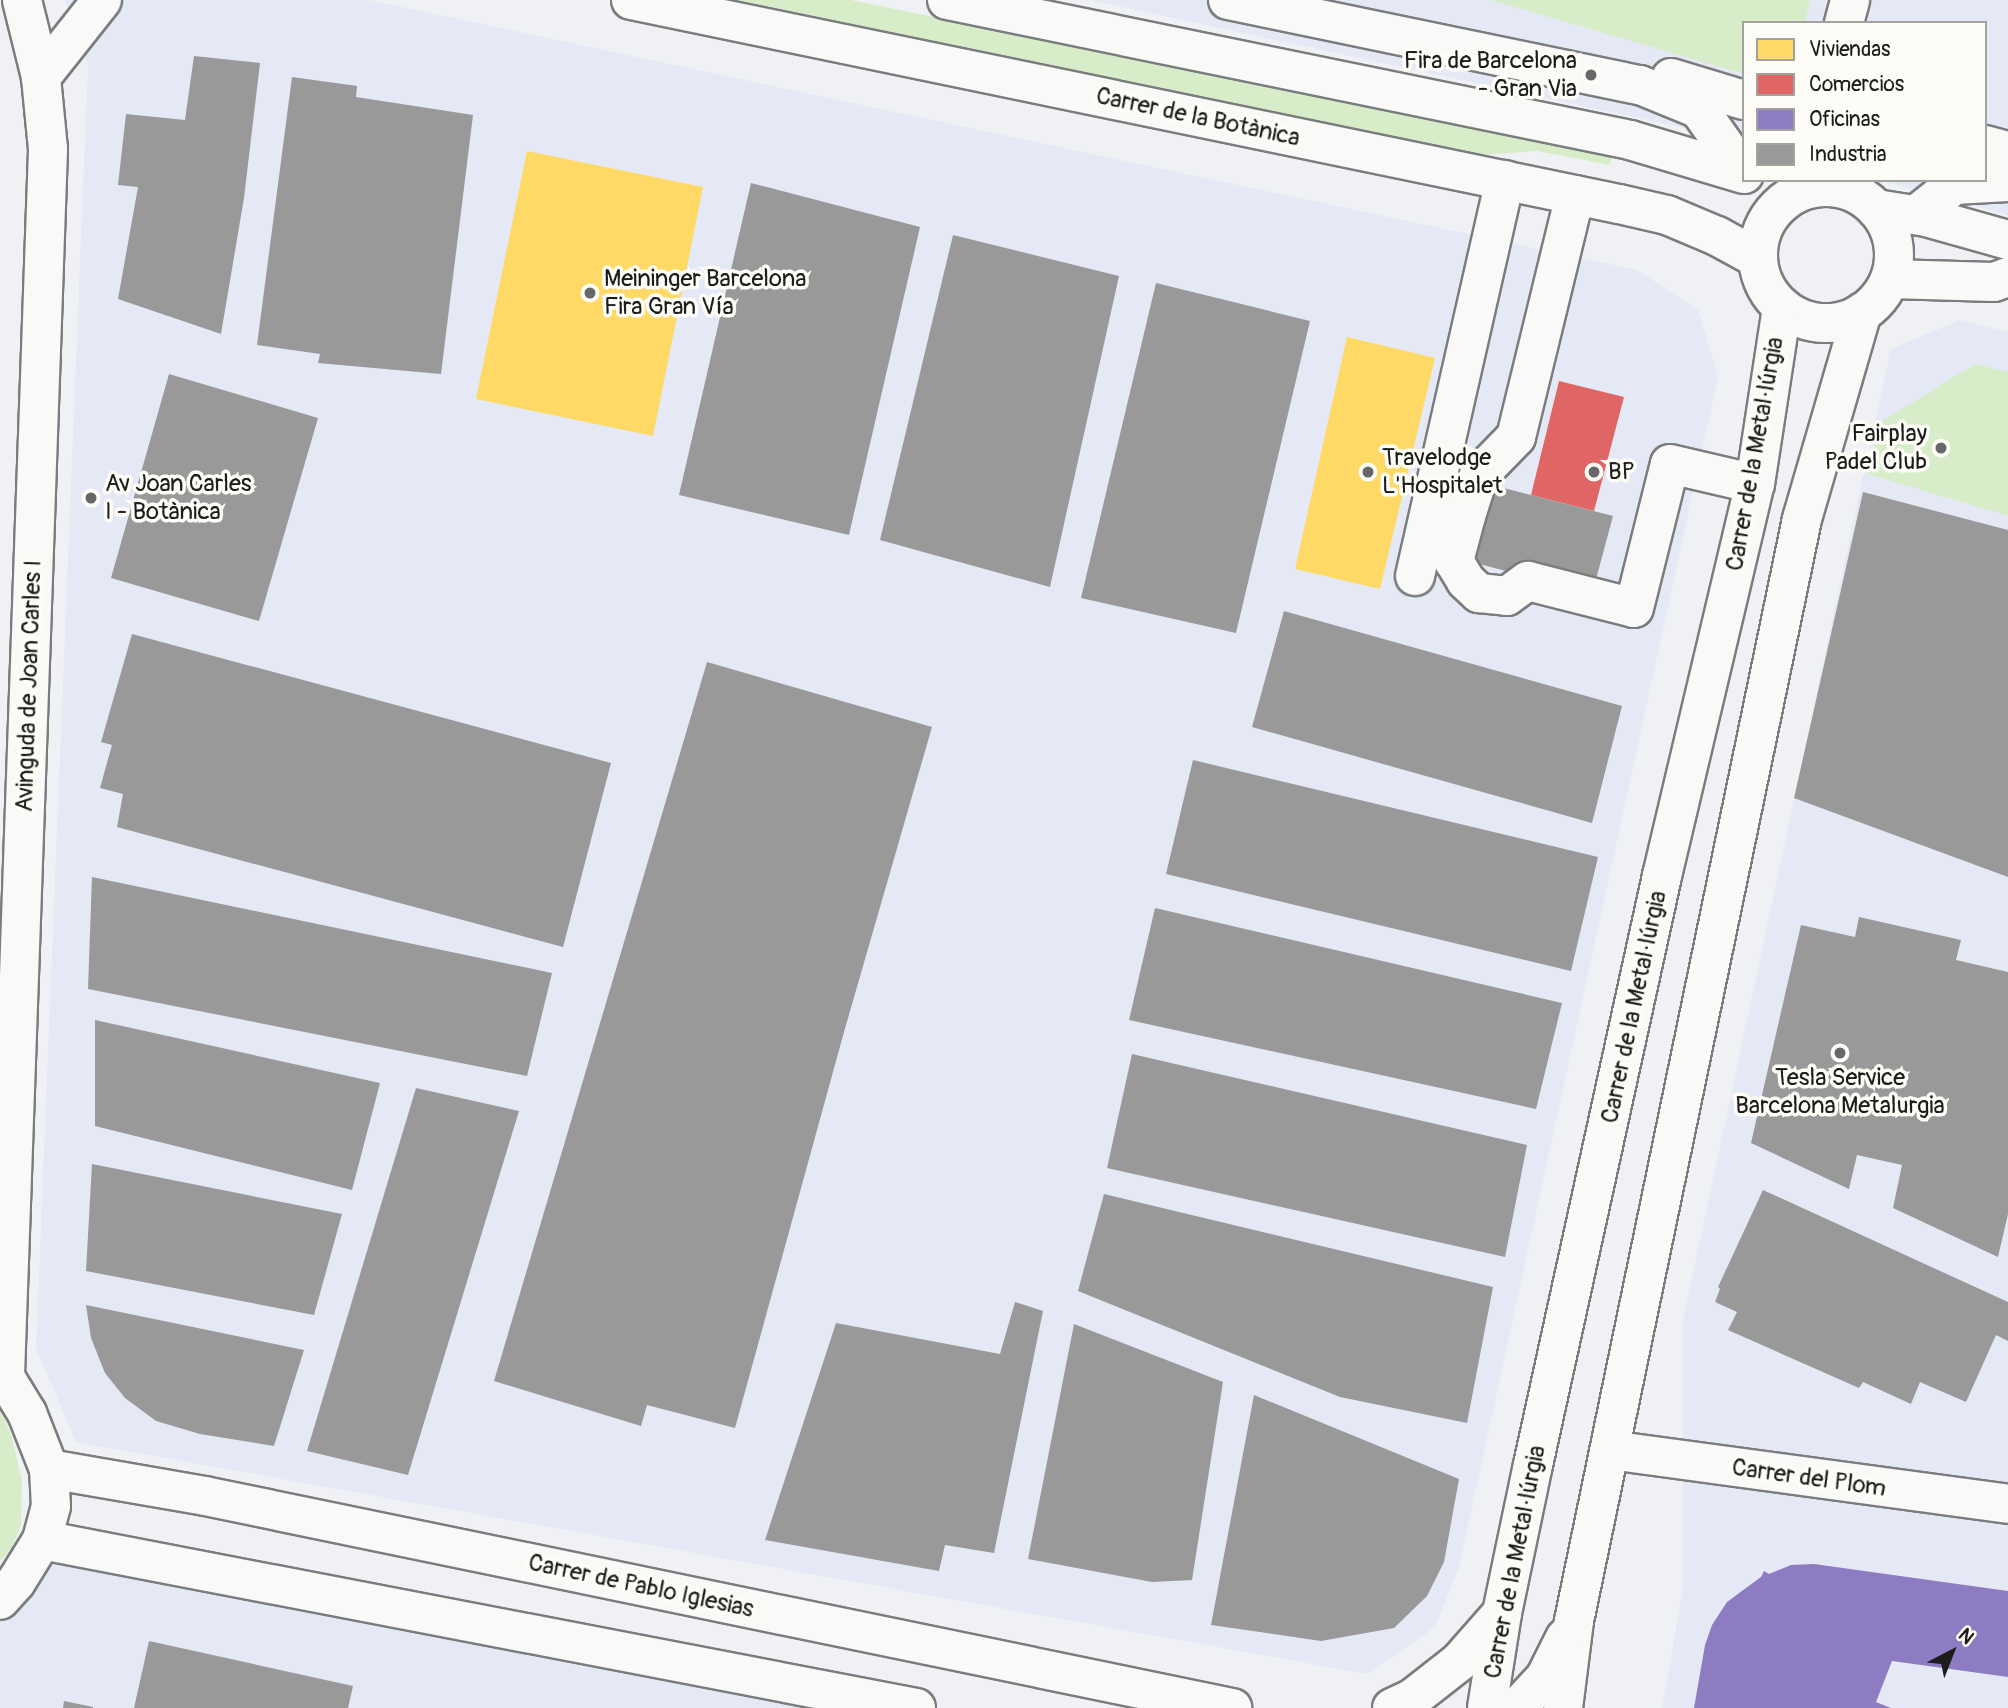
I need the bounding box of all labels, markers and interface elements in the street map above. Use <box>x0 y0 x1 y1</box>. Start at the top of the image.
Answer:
legend <box>1742 21 1987 182</box>
text: Viviendas <box>1809 36 1890 63</box>
place label: Fira de Barcelona - Gran Via <box>1404 47 1577 103</box>
marker: Fira de Barcelona - Gran Via <box>1583 67 1599 83</box>
text: Comercios <box>1809 71 1904 98</box>
street label: Carrer de la Botànica <box>1093 81 1303 153</box>
text: Oficinas <box>1809 106 1880 133</box>
text: Industria <box>1809 141 1887 168</box>
place label: Meininger Barcelona Fira Gran Vía <box>604 265 806 321</box>
marker: Meininger Barcelona Fira Gran Vía <box>582 285 598 301</box>
street label: Carrer de la Metal·lúrgia <box>1720 335 1790 573</box>
place label: Fairplay Padel Club <box>1824 420 1927 476</box>
marker: Fairplay Padel Club <box>1933 440 1949 456</box>
place label: Travelodge L'Hospitalet <box>1382 444 1503 500</box>
place label: BP <box>1608 458 1635 486</box>
marker: Travelodge L'Hospitalet <box>1360 464 1376 480</box>
marker: BP <box>1586 464 1602 480</box>
place label: Av Joan Carles I - Botànica <box>105 470 252 526</box>
marker: Av Joan Carles I - Botànica <box>83 490 99 506</box>
street label: Avinguda de Joan Carles I <box>10 559 48 813</box>
street label: Carrer de la Metal·lúrgia <box>1595 888 1673 1126</box>
marker: Tesla Service Barcelona Metalurgia <box>1832 1045 1848 1061</box>
place label: Tesla Service Barcelona Metalurgia <box>1735 1064 1945 1120</box>
street label: Carrer de la Metal·lúrgia <box>1478 1443 1552 1681</box>
street label: Carrer del Plom <box>1730 1453 1888 1503</box>
street label: Carrer de Pablo Iglesias <box>526 1548 756 1624</box>
north arrow <box>1917 1617 1987 1687</box>
text: N <box>1953 1623 1979 1650</box>

